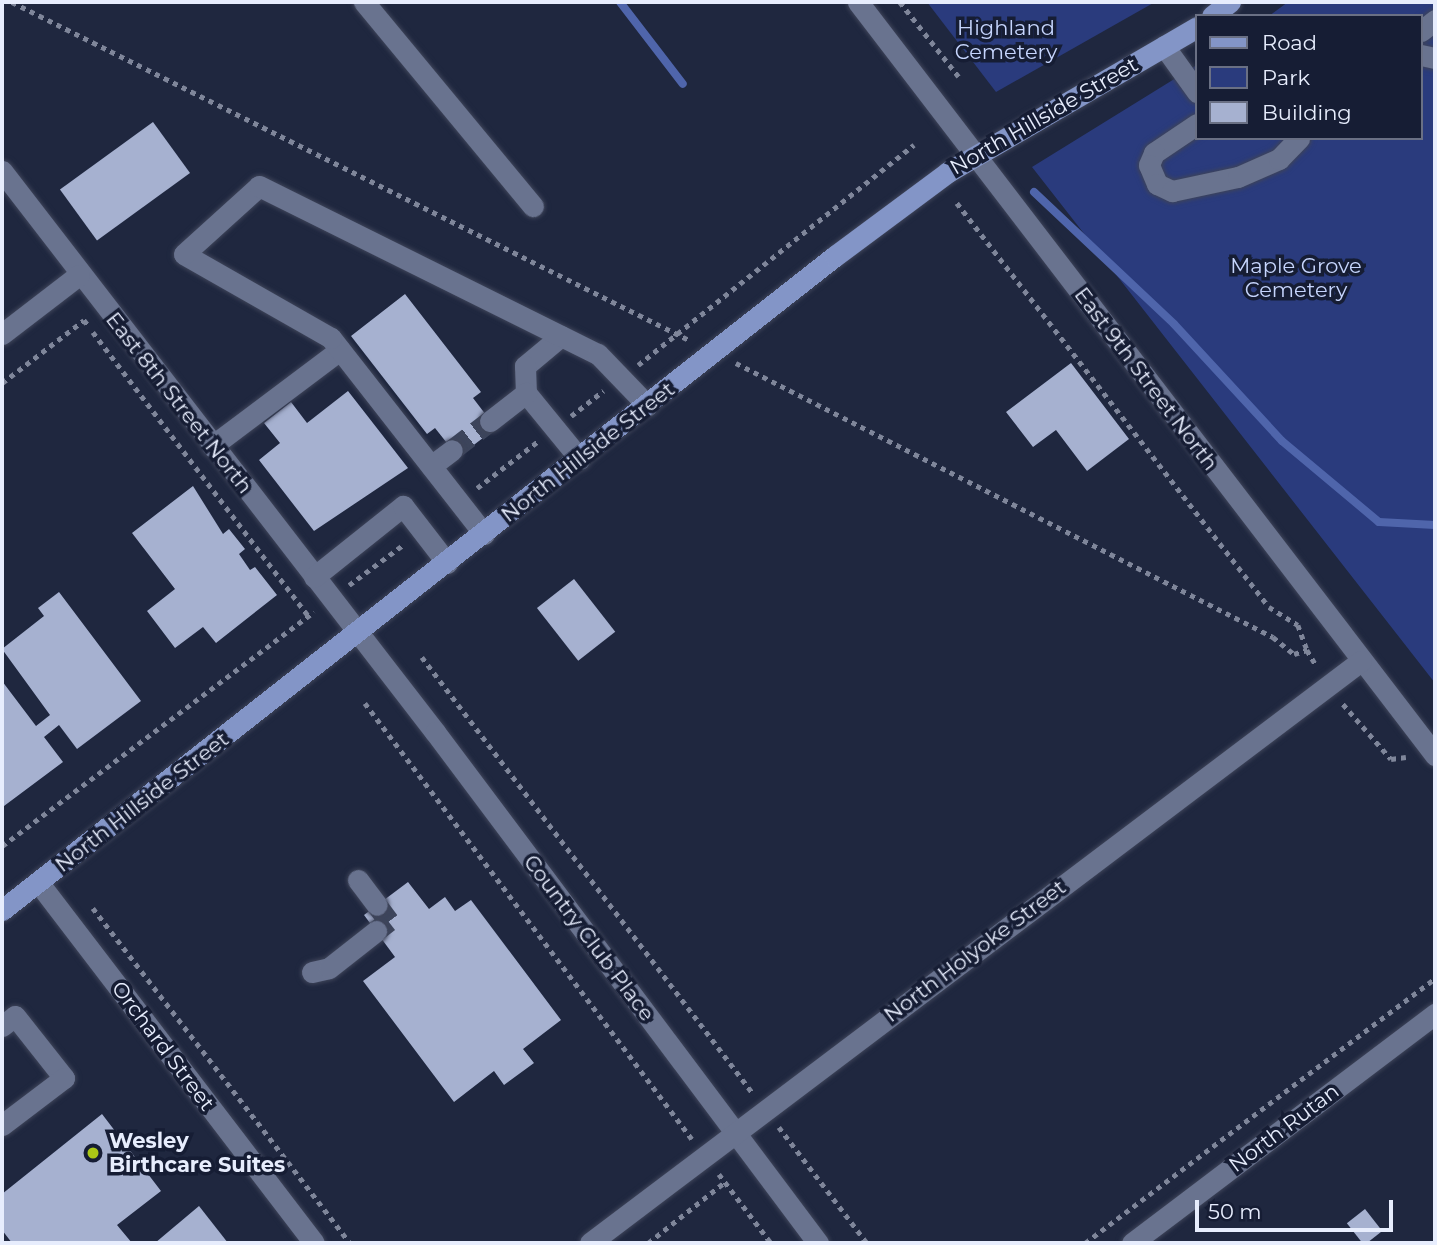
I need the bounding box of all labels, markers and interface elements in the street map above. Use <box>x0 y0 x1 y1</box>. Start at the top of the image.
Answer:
legend <box>1196 14 1423 140</box>
park label: Highland Cemetery <box>955 15 1057 65</box>
text: Road <box>1262 30 1317 55</box>
street label: North Hillside Street <box>945 52 1143 180</box>
text: Park <box>1262 65 1310 90</box>
text: Building <box>1262 100 1352 125</box>
park label: Maple Grove Cemetery <box>1230 253 1362 303</box>
street label: East 9th Street North <box>1069 283 1223 475</box>
street label: East 8th Street North <box>100 307 258 499</box>
street label: North Hillside Street <box>496 376 680 528</box>
street label: North Hillside Street <box>50 726 234 878</box>
street label: Country Club Place <box>518 850 660 1026</box>
street label: North Holyoke Street <box>879 874 1071 1028</box>
street label: Orchard Street <box>106 976 220 1116</box>
street label: North Rutan <box>1224 1078 1344 1178</box>
place label: Wesley Birthcare Suites <box>109 1128 285 1178</box>
marker: Wesley Birthcare Suites <box>83 1143 103 1163</box>
scale bar <box>1199 1186 1397 1230</box>
text: 50 m <box>1208 1199 1262 1224</box>

